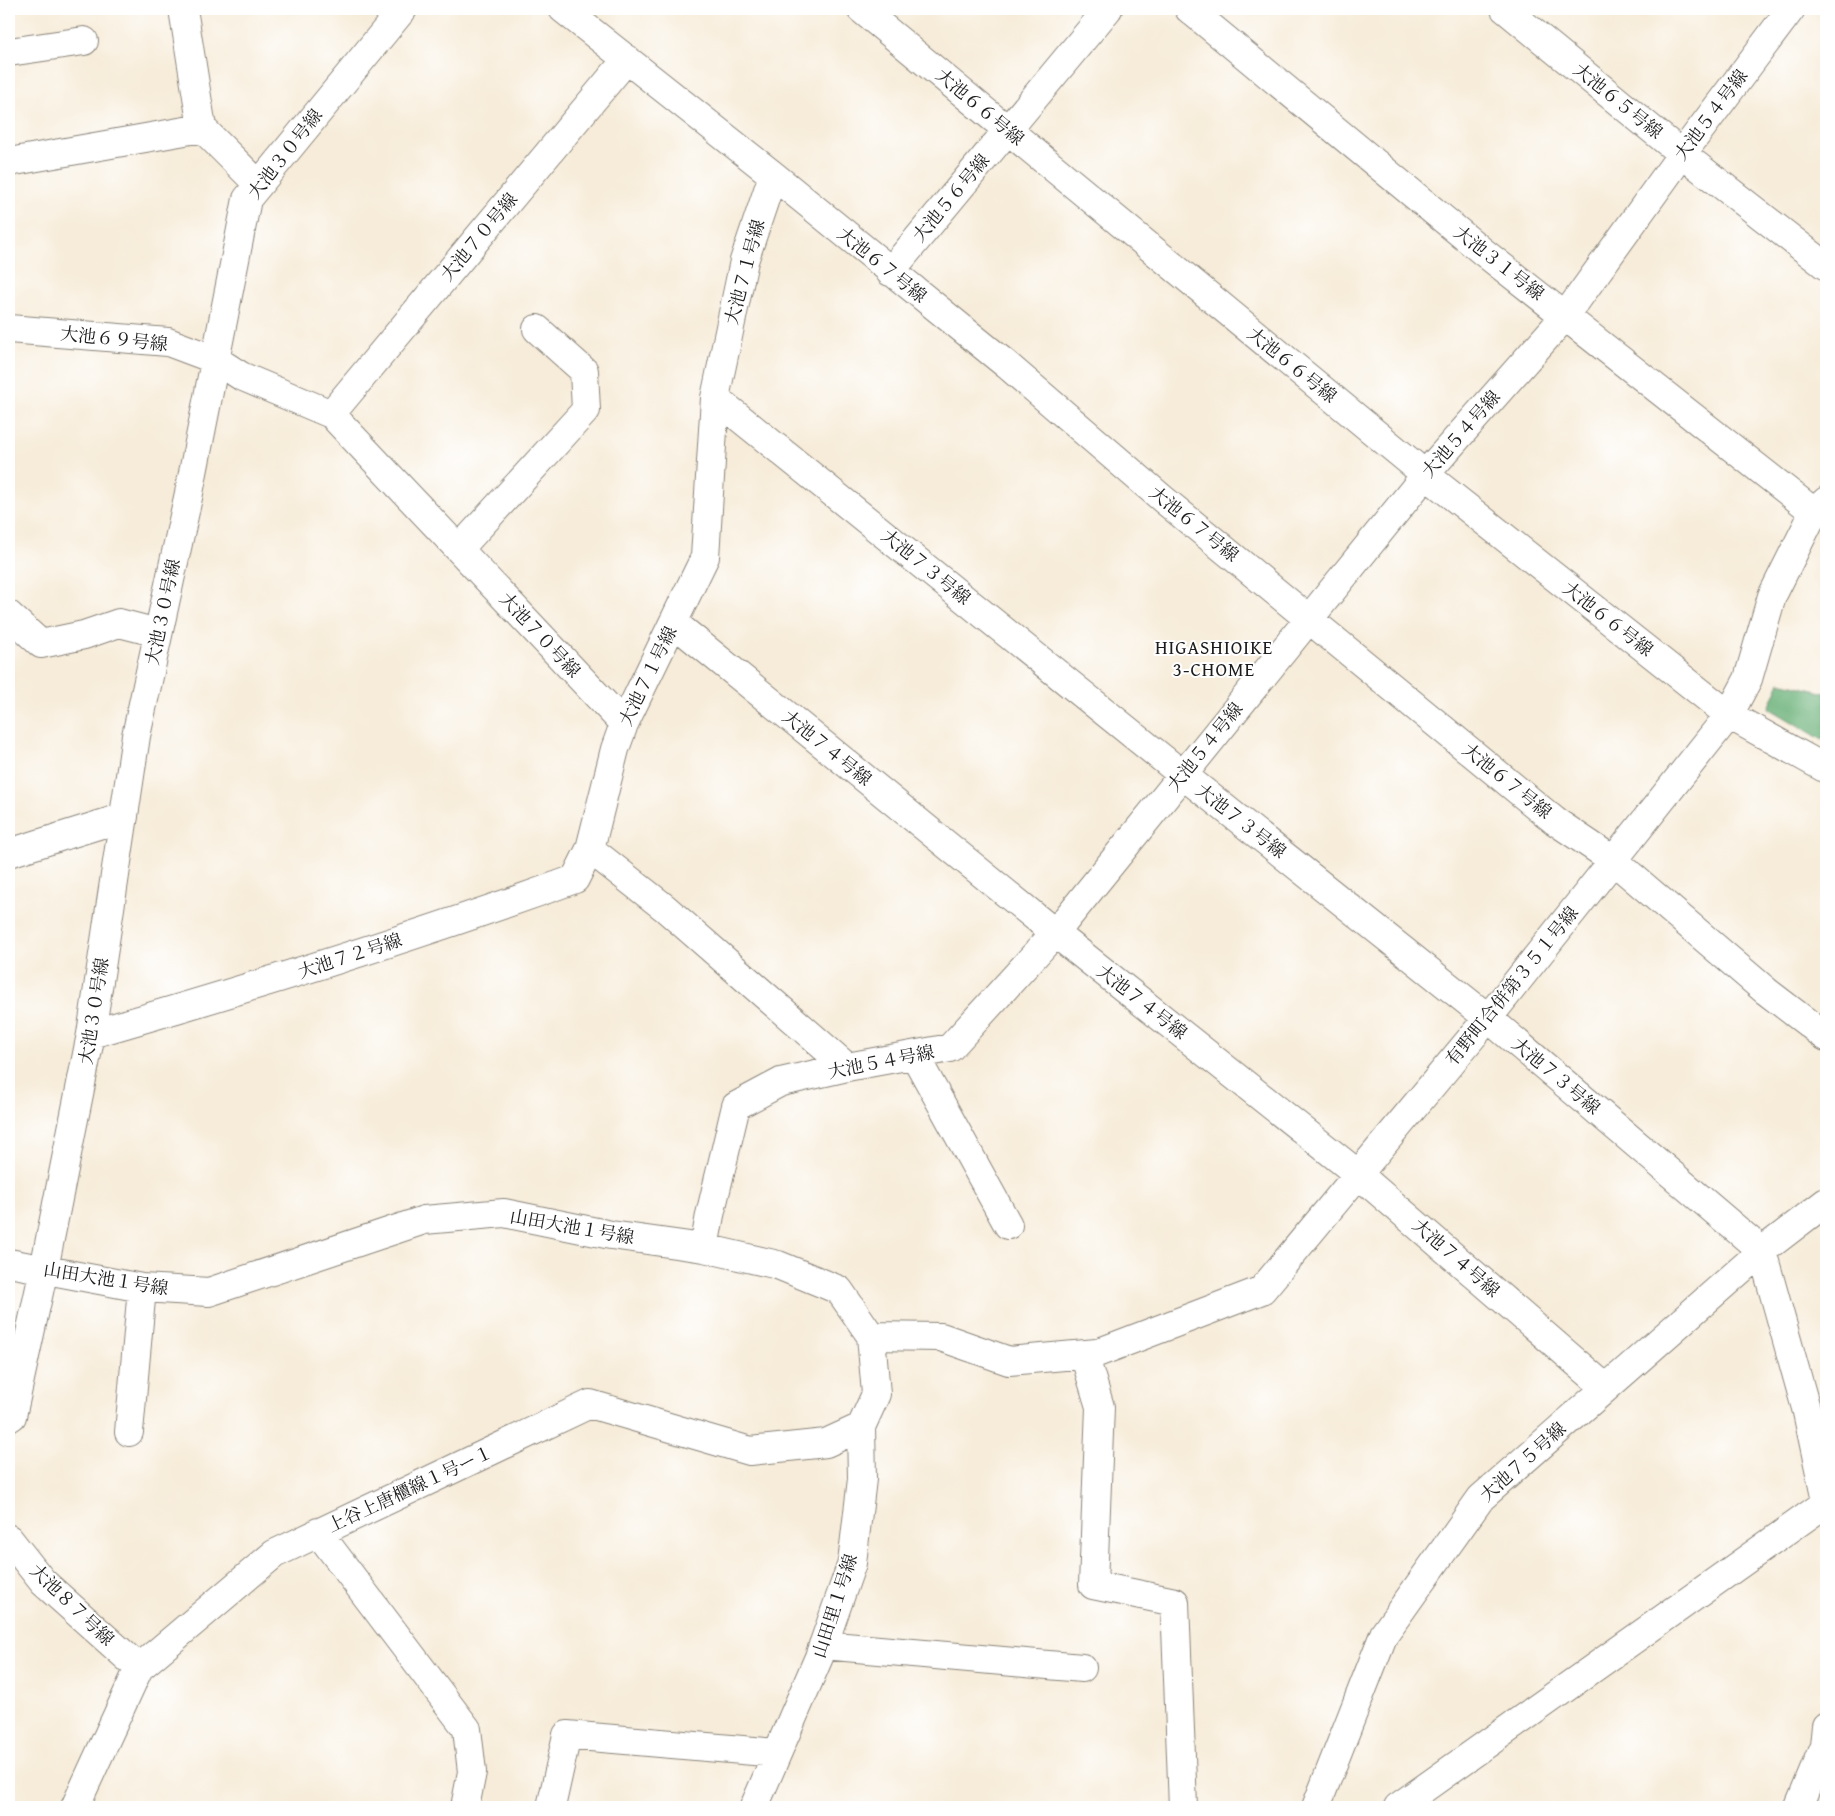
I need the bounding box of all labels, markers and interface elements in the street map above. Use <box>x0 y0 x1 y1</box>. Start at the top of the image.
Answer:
street label: 大池６５号線 <box>1568 56 1669 145</box>
street label: 大池６６号線 <box>930 62 1030 152</box>
street label: 大池５４号線 <box>1667 63 1754 166</box>
street label: 大池３０号線 <box>241 103 328 205</box>
street label: 大池５６号線 <box>906 148 996 248</box>
street label: 大池７０号線 <box>434 187 524 287</box>
street label: 大池７１号線 <box>718 216 772 328</box>
street label: 大池３１号線 <box>1448 219 1550 306</box>
street label: 大池６７号線 <box>832 220 933 309</box>
street label: 大池６９号線 <box>59 319 169 358</box>
street label: 大池６６号線 <box>1242 320 1343 409</box>
street label: 大池５４号線 <box>1415 384 1506 483</box>
street label: 大池６７号線 <box>1144 479 1245 568</box>
street label: 大池７３号線 <box>876 522 977 611</box>
street label: 大池３０号線 <box>138 556 187 668</box>
street label: 大池６６号線 <box>1557 575 1659 662</box>
street label: 大池７０号線 <box>494 586 587 683</box>
street label: 大池７１号線 <box>612 621 683 730</box>
district label: HIGASHIOIKE 3-CHOME <box>1155 633 1273 683</box>
street label: 大池５４号線 <box>1160 696 1249 797</box>
street label: 大池７４号線 <box>777 703 878 792</box>
street label: 大池６７号線 <box>1457 736 1558 825</box>
street label: 大池７３号線 <box>1190 777 1292 864</box>
street label: 有野町合併第３５１号線 <box>1439 900 1584 1071</box>
street label: 大池７２号線 <box>294 926 405 985</box>
street label: 大池３０号線 <box>72 955 115 1066</box>
street label: 大池７４号線 <box>1091 958 1193 1045</box>
street label: 大池７３号線 <box>1506 1031 1606 1121</box>
street label: 大池５４号線 <box>825 1038 936 1085</box>
street label: 山田大池１号線 <box>508 1202 636 1251</box>
street label: 大池７４号線 <box>1407 1212 1506 1303</box>
street label: 山田大池１号線 <box>42 1255 170 1302</box>
street label: 大池７５号線 <box>1474 1415 1572 1508</box>
street label: 上谷上唐櫃線１号ー１ <box>323 1438 497 1539</box>
street label: 山田里１号線 <box>805 1550 864 1661</box>
street label: 大池８７号線 <box>24 1557 121 1652</box>

